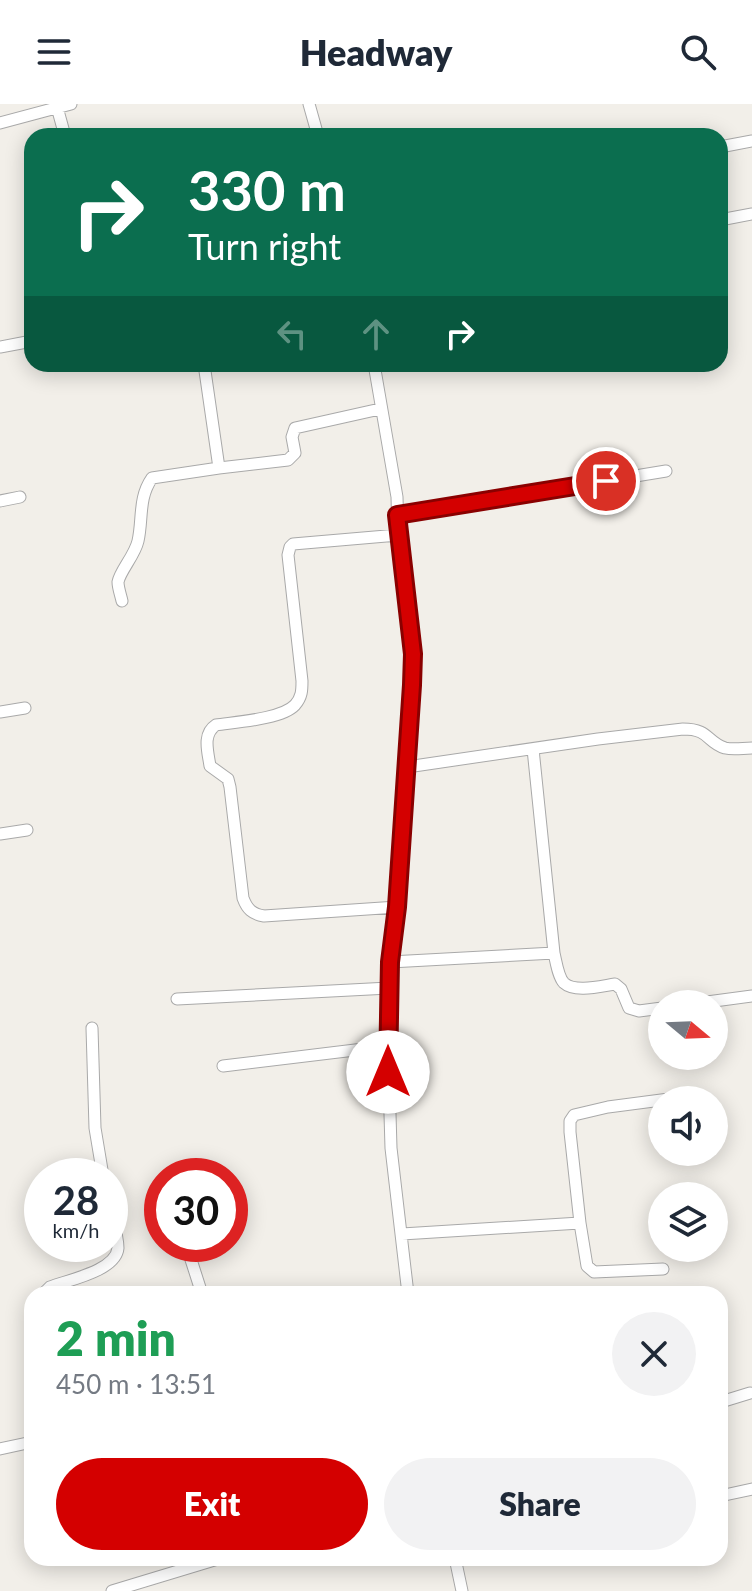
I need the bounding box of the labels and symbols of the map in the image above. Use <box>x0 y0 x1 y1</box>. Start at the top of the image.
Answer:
pin <box>572 447 640 515</box>
north arrow <box>648 990 728 1070</box>
position arrow <box>346 1030 430 1114</box>
speed limit sign: 30 <box>144 1158 248 1262</box>

